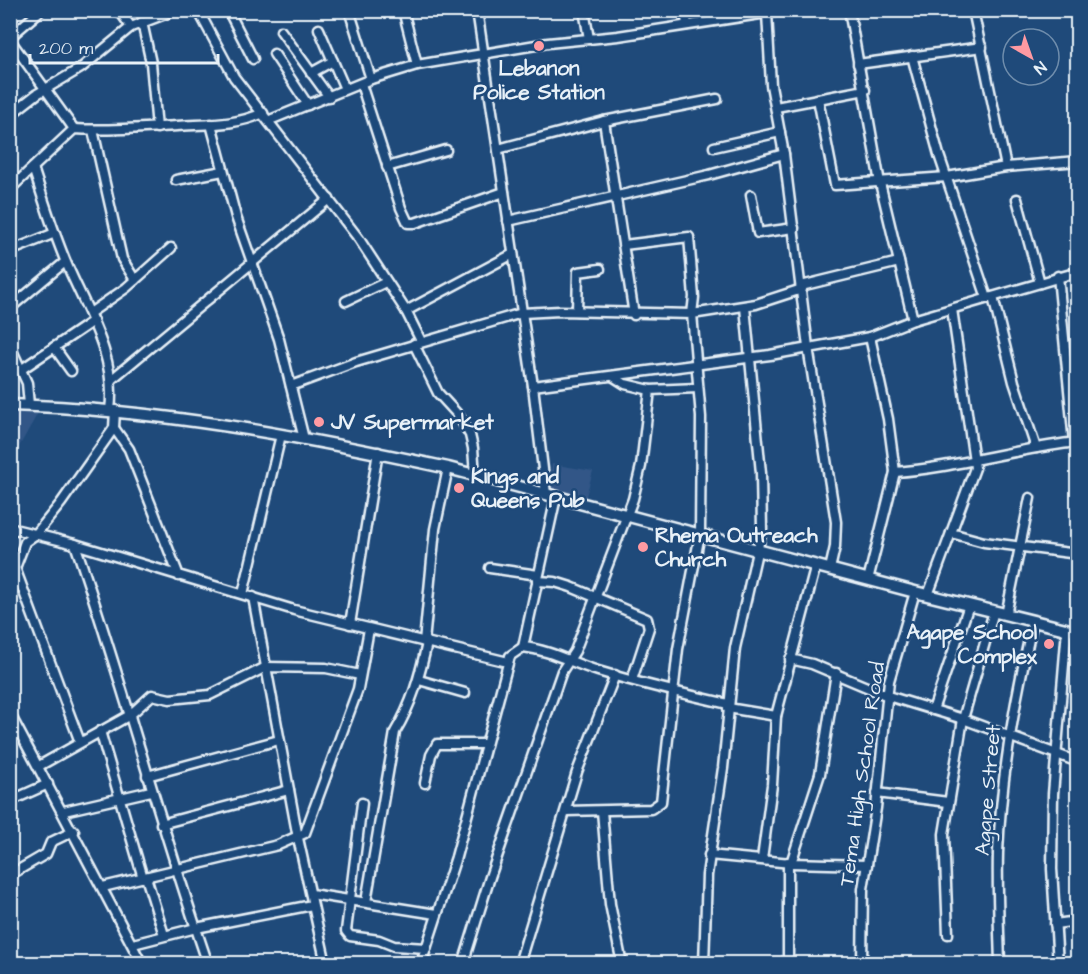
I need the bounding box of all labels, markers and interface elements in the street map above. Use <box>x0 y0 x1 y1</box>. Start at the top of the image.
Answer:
scale bar <box>30 27 218 65</box>
north arrow <box>1001 27 1061 87</box>
text: 200 m <box>39 36 93 61</box>
marker: Lebanon Police Station <box>532 39 546 53</box>
place label: Lebanon Police Station <box>473 54 605 107</box>
text: N <box>1029 56 1051 79</box>
place label: JV Supermarket <box>330 408 494 438</box>
marker: JV Supermarket <box>312 415 326 429</box>
place label: Kings and Queens Pub <box>471 462 585 515</box>
marker: Kings and Queens Pub <box>452 481 466 495</box>
place label: Rhema Outreach Church <box>655 521 818 574</box>
marker: Rhema Outreach Church <box>636 540 650 554</box>
place label: Agape School Complex <box>906 618 1038 672</box>
marker: Agape School Complex <box>1042 637 1056 651</box>
street label: Tema High School Road <box>832 660 894 888</box>
street label: Agape Street <box>968 723 1010 857</box>

